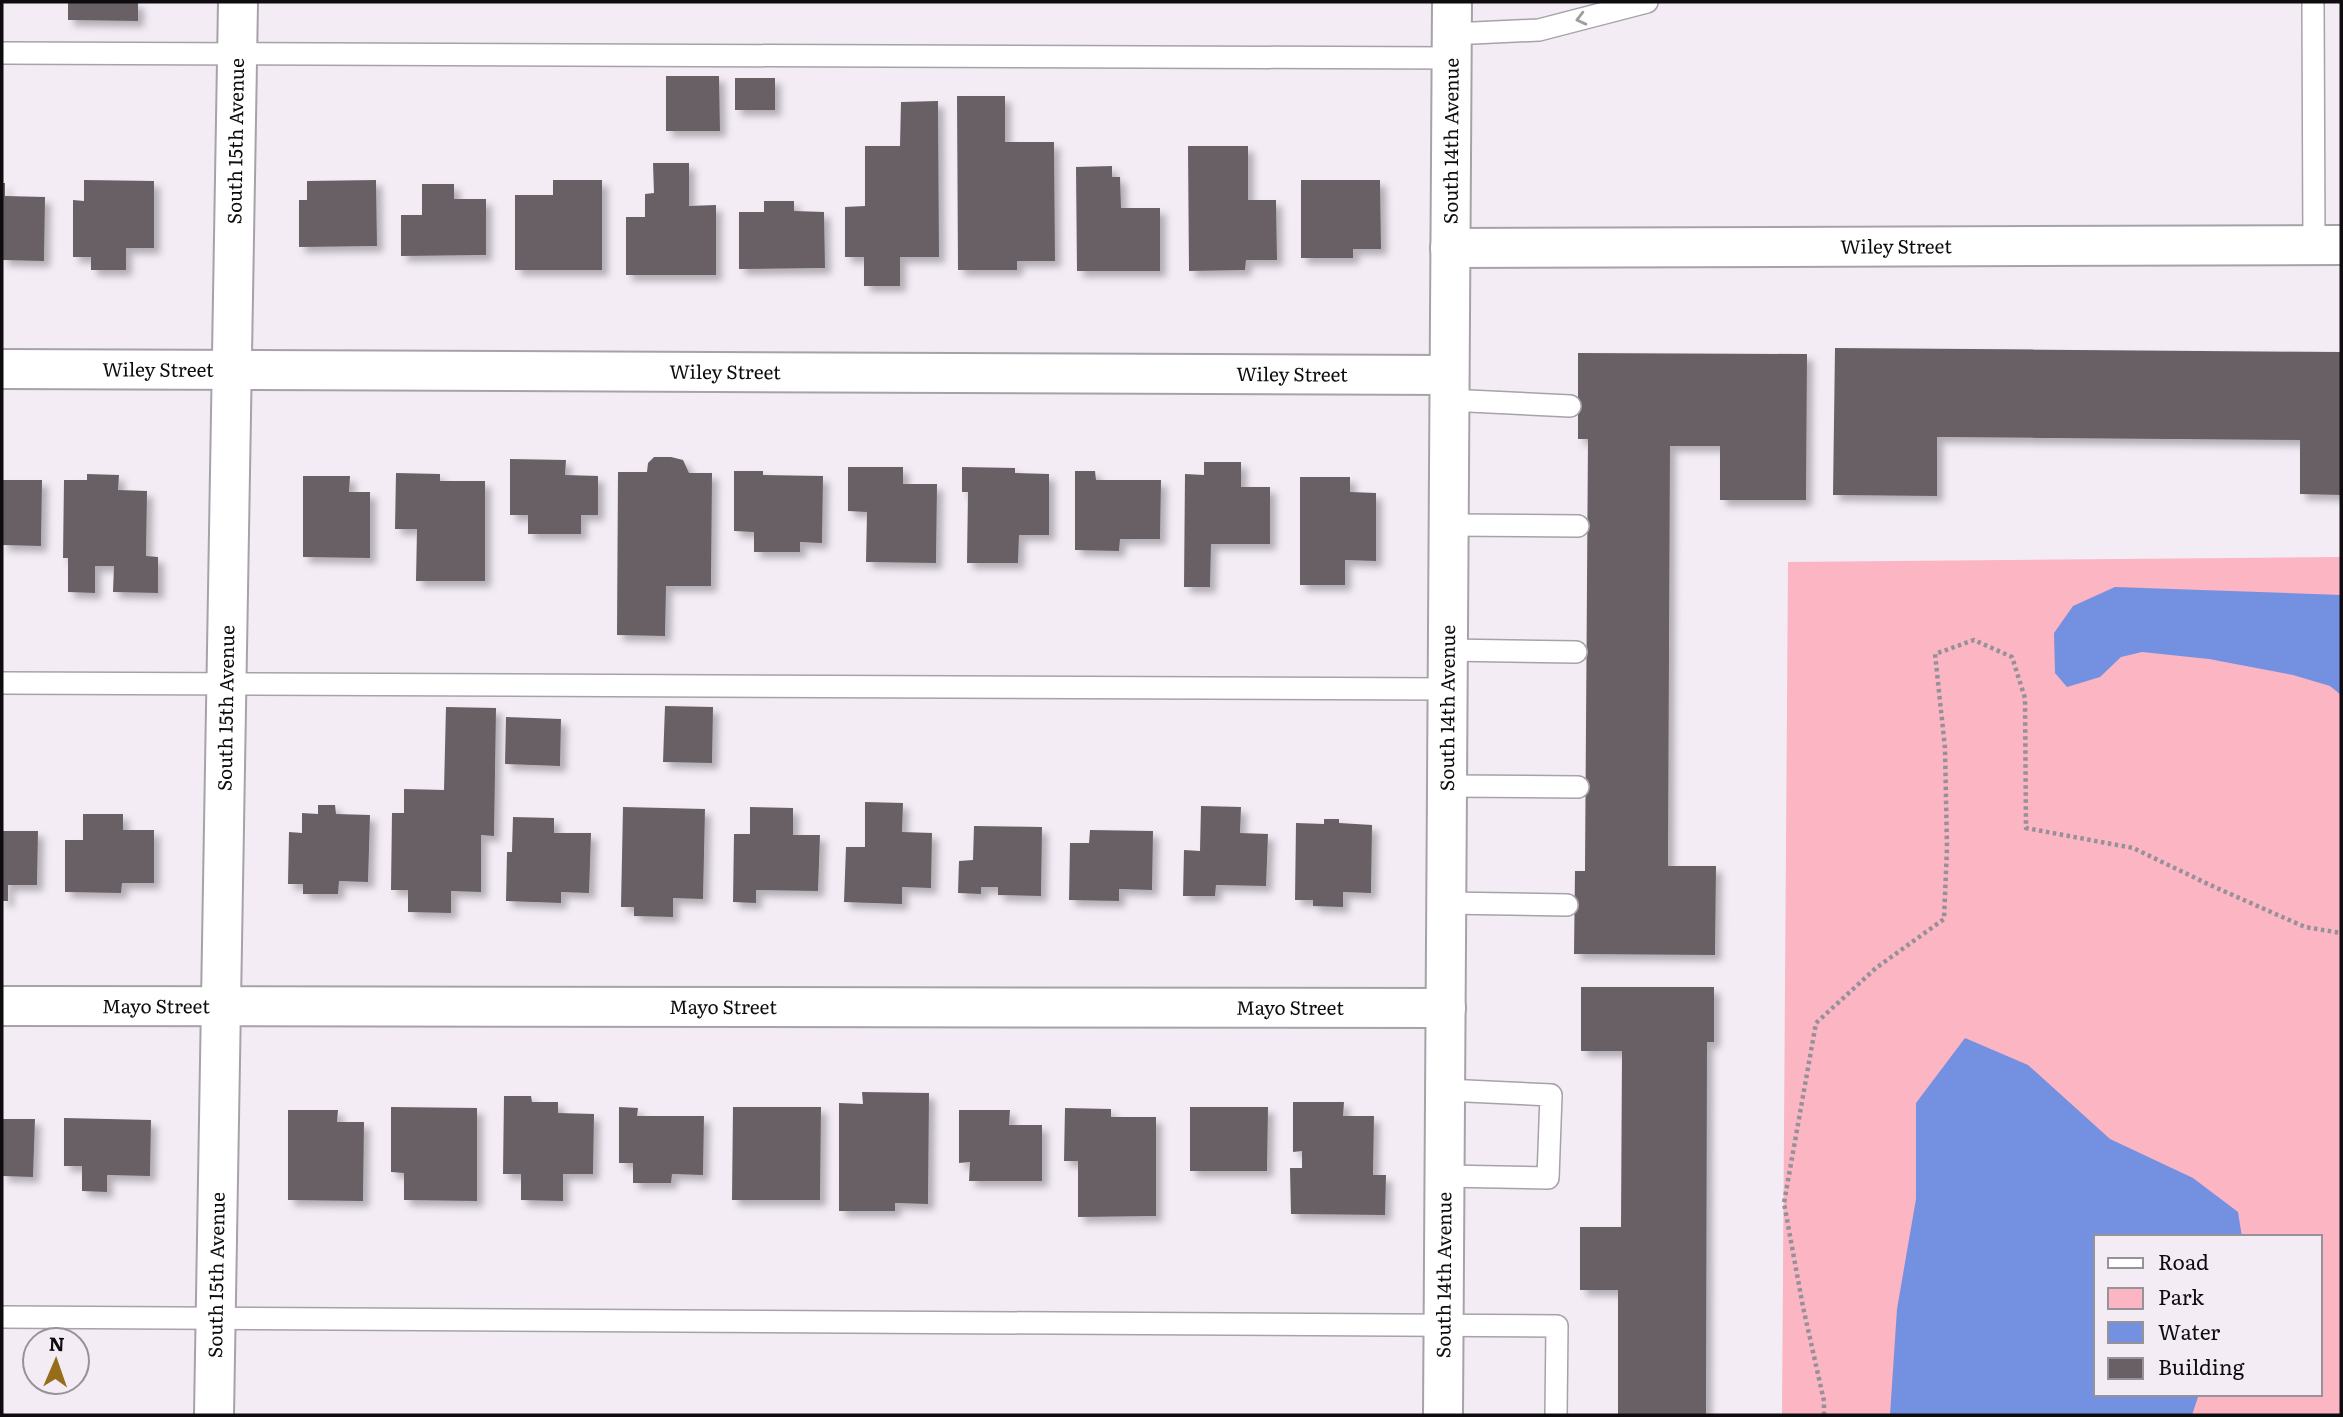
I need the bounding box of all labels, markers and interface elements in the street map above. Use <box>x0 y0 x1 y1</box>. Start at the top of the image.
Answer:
one-way arrow <box>1575 11 1587 25</box>
street label: South 15th Avenue <box>219 58 250 225</box>
street label: South 14th Avenue <box>1436 58 1465 224</box>
street label: Wiley Street <box>1840 231 1952 260</box>
street label: Wiley Street <box>102 354 214 383</box>
street label: Wiley Street <box>669 357 781 385</box>
street label: Wiley Street <box>1236 359 1348 388</box>
street label: South 15th Avenue <box>210 625 240 791</box>
street label: South 14th Avenue <box>1432 625 1461 791</box>
street label: Mayo Street <box>102 991 210 1019</box>
street label: Mayo Street <box>669 992 777 1020</box>
street label: Mayo Street <box>1236 993 1344 1021</box>
street label: South 15th Avenue <box>200 1192 231 1358</box>
street label: South 14th Avenue <box>1428 1192 1457 1358</box>
legend <box>2094 1235 2322 1396</box>
text: Road <box>2158 1245 2209 1276</box>
text: Park <box>2158 1280 2204 1311</box>
text: Water <box>2158 1315 2220 1346</box>
north arrow <box>21 1326 91 1396</box>
text: N <box>48 1329 65 1357</box>
text: Building <box>2158 1350 2245 1381</box>

